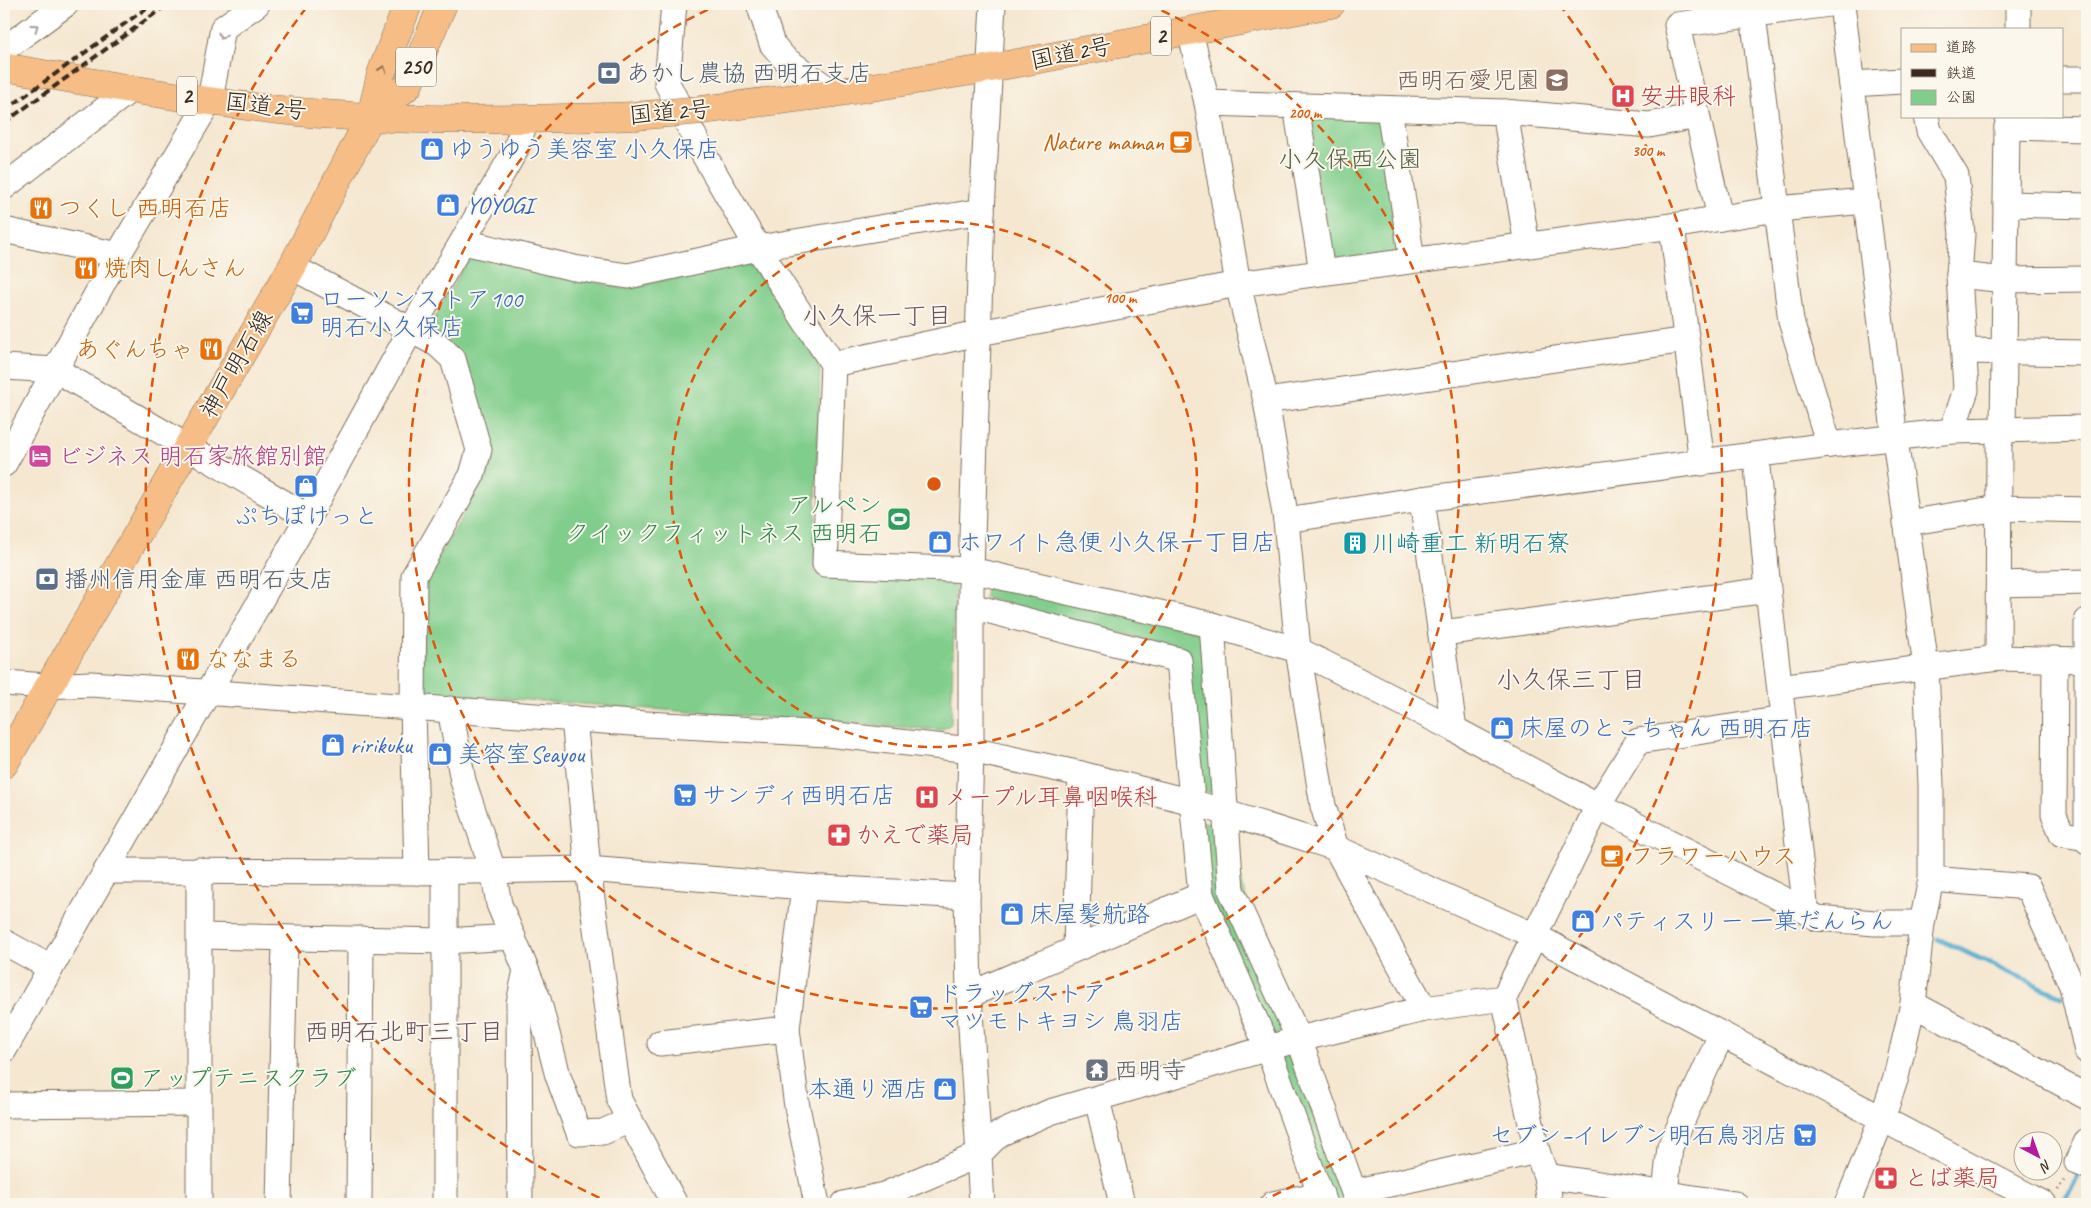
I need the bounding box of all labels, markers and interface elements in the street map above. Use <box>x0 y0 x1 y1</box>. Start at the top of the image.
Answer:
road number: 2 <box>1151 16 1171 56</box>
one-way arrow <box>29 24 38 32</box>
legend <box>1901 28 2064 118</box>
street label: 国道2号 <box>1027 30 1115 76</box>
one-way arrow <box>217 31 228 40</box>
text: 道路 <box>1946 38 1976 57</box>
road number: 250 <box>396 48 436 86</box>
place label: あかし農協 西明石支店 <box>626 58 872 88</box>
bank icon: あかし農協 西明石支店 <box>596 60 622 86</box>
text: 鉄道 <box>1946 64 1976 83</box>
one-way arrow <box>377 65 387 73</box>
place label: 西明石愛児園 <box>1396 65 1540 95</box>
school or university icon: 西明石愛児園 <box>1544 67 1570 93</box>
road number: 2 <box>177 76 197 116</box>
place label: 安井眼科 <box>1640 81 1736 111</box>
hospital icon: 安井眼科 <box>1610 83 1636 109</box>
street label: 国道2号 <box>223 86 309 126</box>
text: 公園 <box>1946 88 1976 107</box>
street label: 国道2号 <box>627 93 713 131</box>
text: 200 m <box>1289 104 1323 123</box>
place label: Nature maman <box>1042 127 1164 157</box>
cafe icon: Nature maman <box>1168 129 1194 155</box>
place label: ゆうゆう美容室 小久保店 <box>450 134 720 164</box>
shop icon: ゆうゆう美容室 小久保店 <box>419 136 445 162</box>
text: 300 m <box>1632 142 1666 161</box>
park label: 小久保西公園 <box>1278 144 1422 174</box>
place label: YOYOGI <box>466 190 538 220</box>
shop icon: YOYOGI <box>435 192 461 218</box>
place label: つくし 西明石店 <box>58 193 232 223</box>
restaurant icon: つくし 西明石店 <box>28 195 54 221</box>
place label: 焼肉しんさん <box>104 253 247 283</box>
restaurant icon: 焼肉しんさん <box>73 255 99 281</box>
place label: ローソンストア100 明石小久保店 <box>320 284 525 342</box>
text: 100 m <box>1104 289 1138 308</box>
supermarket icon: ローソンストア100 明石小久保店 <box>289 300 315 326</box>
district label: 小久保一丁目 <box>802 300 952 332</box>
street label: 神戸明石線 <box>193 305 279 423</box>
place label: あぐんちゃ <box>75 334 194 364</box>
restaurant icon: あぐんちゃ <box>198 336 224 362</box>
place label: ビジネス 明石家旅館別館 <box>58 441 327 471</box>
hotel icon: ビジネス 明石家旅館別館 <box>27 443 53 469</box>
shop icon: ぷちぽけっと <box>293 473 319 499</box>
centre of rings <box>925 475 943 493</box>
place label: アルペン クイックフィットネス 西明石 <box>565 490 882 548</box>
place label: ぷちぽけっと <box>234 501 378 531</box>
sports icon: アルペン クイックフィットネス 西明石 <box>886 506 912 532</box>
place label: ホワイト急便 小久保一丁目店 <box>958 527 1276 557</box>
place label: 川崎重工 新明石寮 <box>1372 528 1570 558</box>
shop icon: ホワイト急便 小久保一丁目店 <box>927 529 953 555</box>
building icon: 川崎重工 新明石寮 <box>1342 530 1368 556</box>
place label: 播州信用金庫 西明石支店 <box>64 564 334 594</box>
bank icon: 播州信用金庫 西明石支店 <box>34 566 60 592</box>
place label: ななまる <box>206 644 302 674</box>
restaurant icon: ななまる <box>175 646 201 672</box>
district label: 小久保三丁目 <box>1496 664 1646 696</box>
place label: 床屋のとこちゃん 西明石店 <box>1520 713 1814 743</box>
shop icon: 床屋のとこちゃん 西明石店 <box>1489 715 1515 741</box>
place label: ririkuku <box>350 730 414 760</box>
shop icon: ririkuku <box>320 732 346 758</box>
place label: 美容室Seayou <box>458 739 586 769</box>
shop icon: 美容室Seayou <box>427 741 453 767</box>
place label: サンディ西明石店 <box>702 780 895 810</box>
supermarket icon: サンディ西明石店 <box>672 782 698 808</box>
place label: メープル耳鼻咽喉科 <box>944 782 1158 812</box>
hospital icon: メープル耳鼻咽喉科 <box>914 784 940 810</box>
place label: かえで薬局 <box>856 820 974 850</box>
pharmacy icon: かえで薬局 <box>826 822 852 848</box>
place label: フラワーハウス <box>1630 841 1797 871</box>
cafe icon: フラワーハウス <box>1599 843 1625 869</box>
place label: 床屋髪航路 <box>1030 899 1150 929</box>
shop icon: 床屋髪航路 <box>999 901 1025 927</box>
place label: パティスリー 一菓だんらん <box>1600 906 1894 936</box>
shop icon: パティスリー 一菓だんらん <box>1570 908 1596 934</box>
place label: ドラッグストア マツモトキヨシ 鳥羽店 <box>938 978 1184 1036</box>
supermarket icon: ドラッグストア マツモトキヨシ 鳥羽店 <box>908 994 934 1020</box>
district label: 西明石北町三丁目 <box>304 1016 504 1048</box>
place label: 西明寺 <box>1114 1055 1186 1085</box>
temple icon: 西明寺 <box>1084 1057 1110 1083</box>
place label: アップテニスクラブ <box>140 1063 356 1093</box>
sports icon: アップテニスクラブ <box>109 1065 135 1091</box>
place label: 本通り酒店 <box>808 1074 928 1104</box>
shop icon: 本通り酒店 <box>932 1076 958 1102</box>
place label: セブン−イレブン明石鳥羽店 <box>1489 1120 1788 1150</box>
supermarket icon: セブン−イレブン明石鳥羽店 <box>1792 1122 1818 1148</box>
north arrow <box>2014 1130 2064 1180</box>
text: N <box>2036 1156 2055 1176</box>
place label: とば薬局 <box>1904 1163 2000 1193</box>
pharmacy icon: とば薬局 <box>1873 1165 1899 1191</box>

